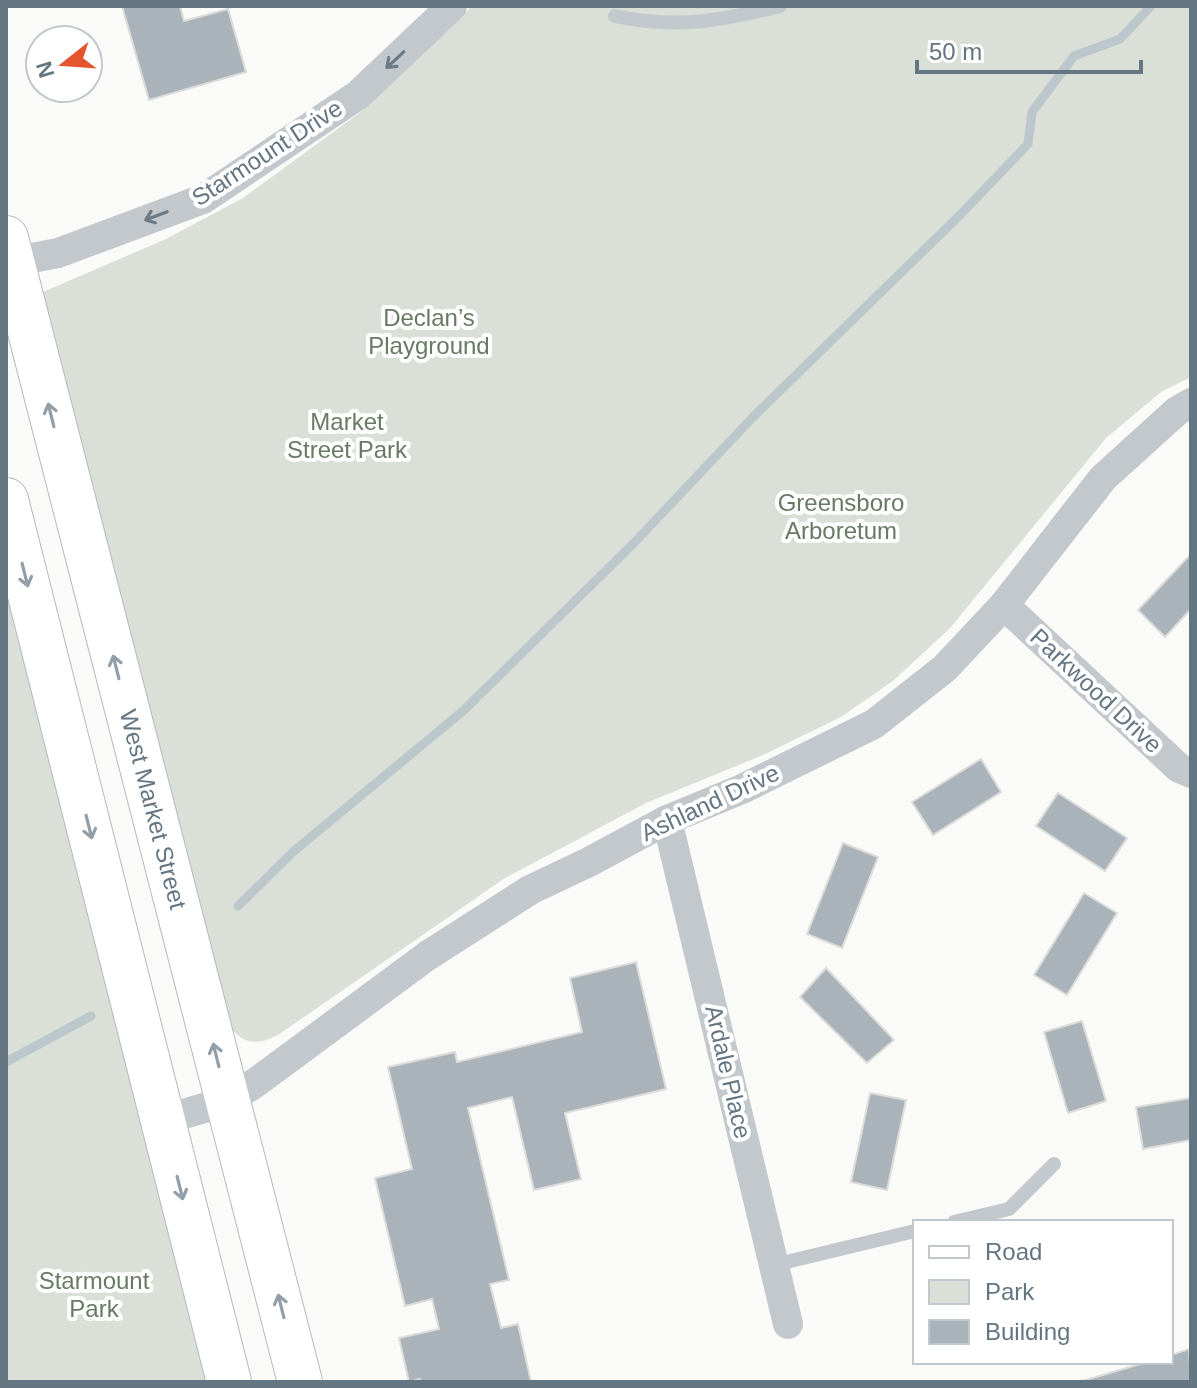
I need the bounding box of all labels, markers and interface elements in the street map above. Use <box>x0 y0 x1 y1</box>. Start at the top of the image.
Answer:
north arrow <box>24 24 104 104</box>
scale bar <box>917 24 1141 74</box>
text: 50 m <box>929 38 982 65</box>
one-way arrow <box>385 50 405 69</box>
text: N <box>31 58 60 81</box>
street label: Starmount Drive <box>187 94 347 211</box>
one-way arrow <box>144 210 169 224</box>
park label: Declan’s Playground <box>368 304 490 359</box>
one-way arrow <box>43 403 58 429</box>
park label: Market Street Park <box>287 408 408 463</box>
park label: Greensboro Arboretum <box>778 489 904 544</box>
one-way arrow <box>19 562 34 588</box>
street label: Parkwood Drive <box>1025 623 1167 758</box>
one-way arrow <box>108 655 123 681</box>
street label: West Market Street <box>115 707 192 912</box>
street label: Ashland Drive <box>636 759 783 846</box>
one-way arrow <box>83 814 98 840</box>
street label: Ardale Place <box>700 1003 757 1141</box>
one-way arrow <box>207 1042 222 1068</box>
one-way arrow <box>174 1175 189 1201</box>
legend <box>913 1220 1173 1364</box>
text: Road <box>985 1238 1042 1265</box>
park label: Starmount Park <box>39 1267 150 1322</box>
text: Park <box>985 1278 1035 1305</box>
one-way arrow <box>272 1294 287 1320</box>
text: Building <box>985 1318 1070 1345</box>

